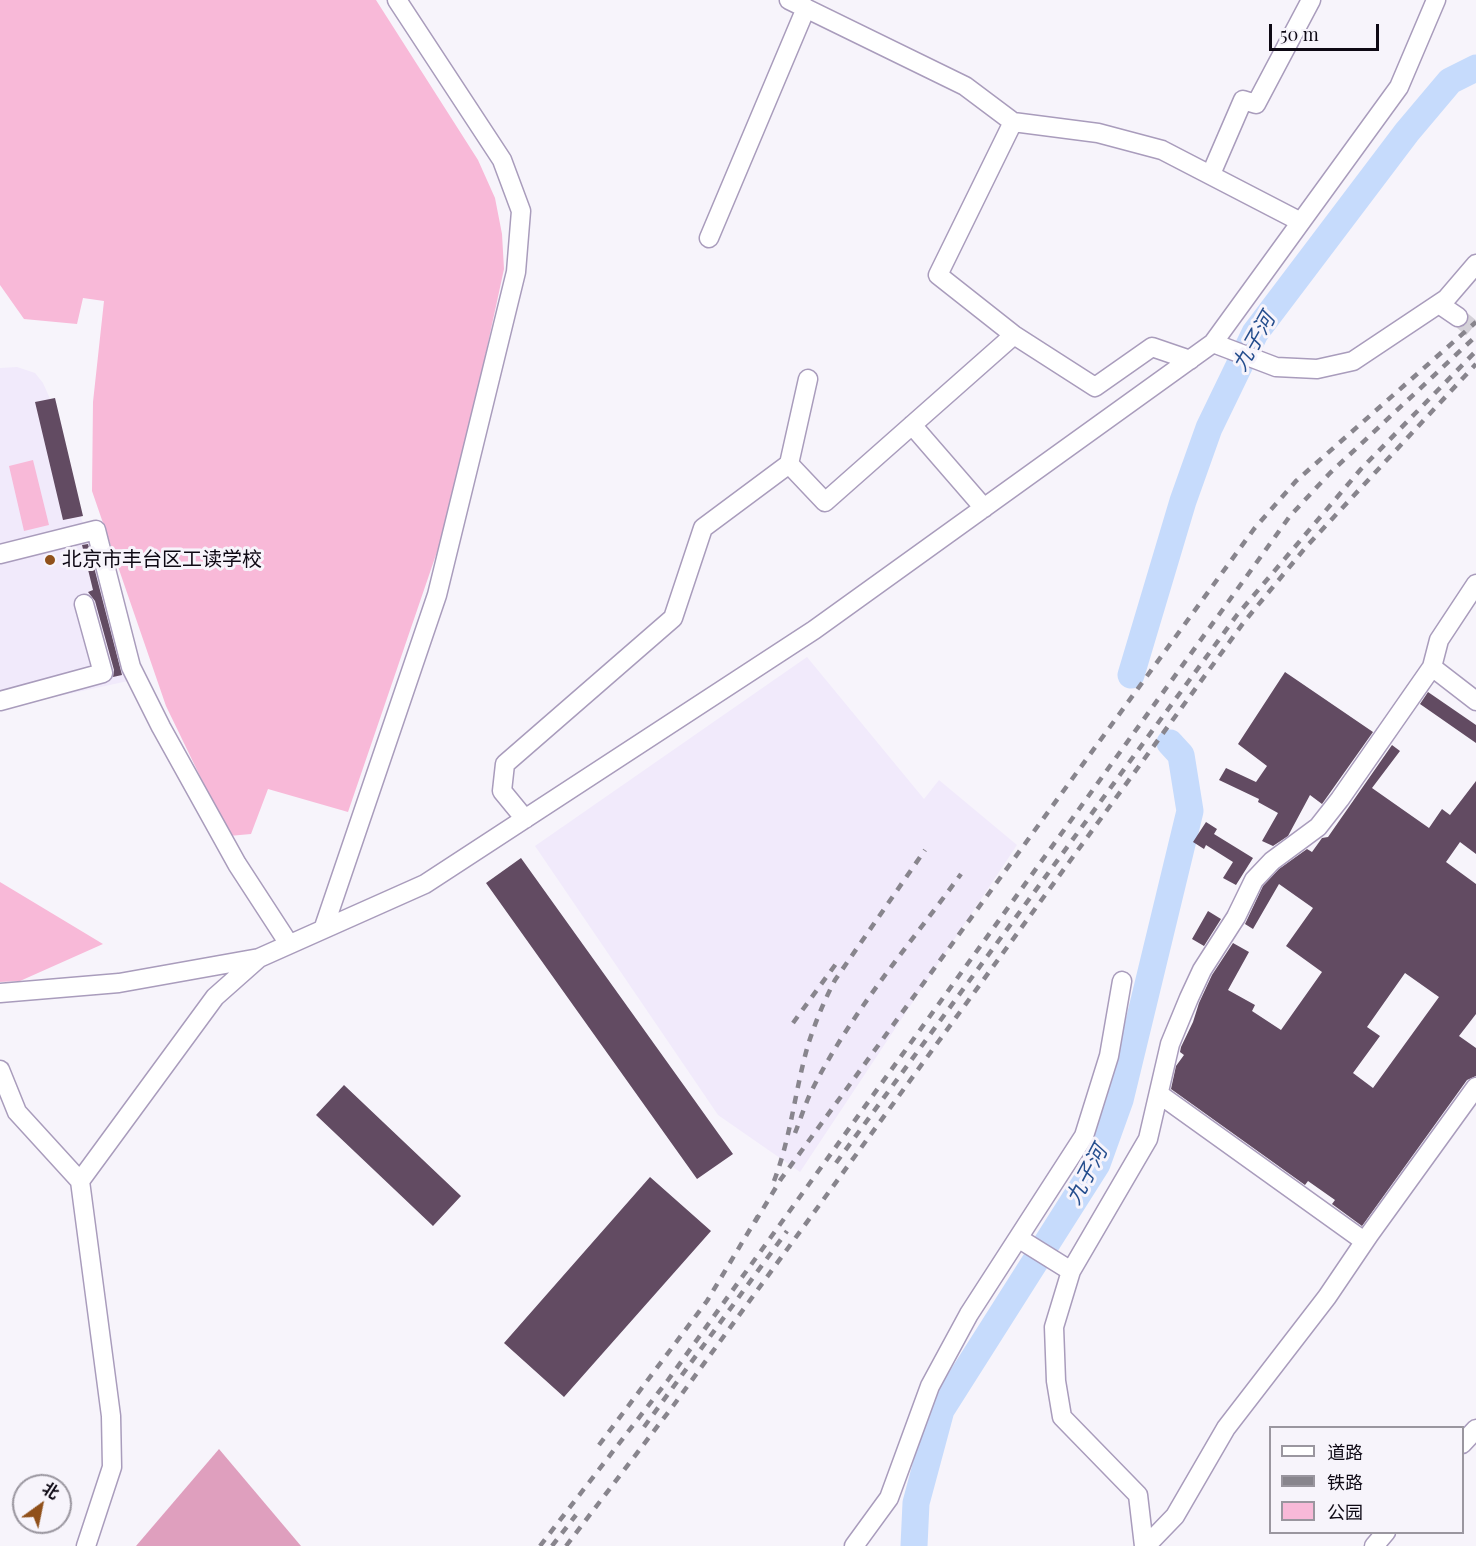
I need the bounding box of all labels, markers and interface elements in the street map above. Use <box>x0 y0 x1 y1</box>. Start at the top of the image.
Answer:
scale bar <box>1272 12 1382 50</box>
text: 50 m <box>1280 22 1319 46</box>
water label: 九子河 <box>1227 308 1281 376</box>
place label: 北京市丰台区工读学校 <box>62 548 262 572</box>
marker: 北京市丰台区工读学校 <box>43 553 57 567</box>
water label: 九子河 <box>1061 1141 1113 1209</box>
legend <box>1269 1426 1464 1534</box>
text: 道路 <box>1327 1440 1363 1464</box>
text: 铁路 <box>1327 1470 1363 1494</box>
north arrow <box>12 1474 72 1534</box>
text: 北 <box>39 1477 63 1503</box>
text: 公园 <box>1327 1500 1363 1524</box>

